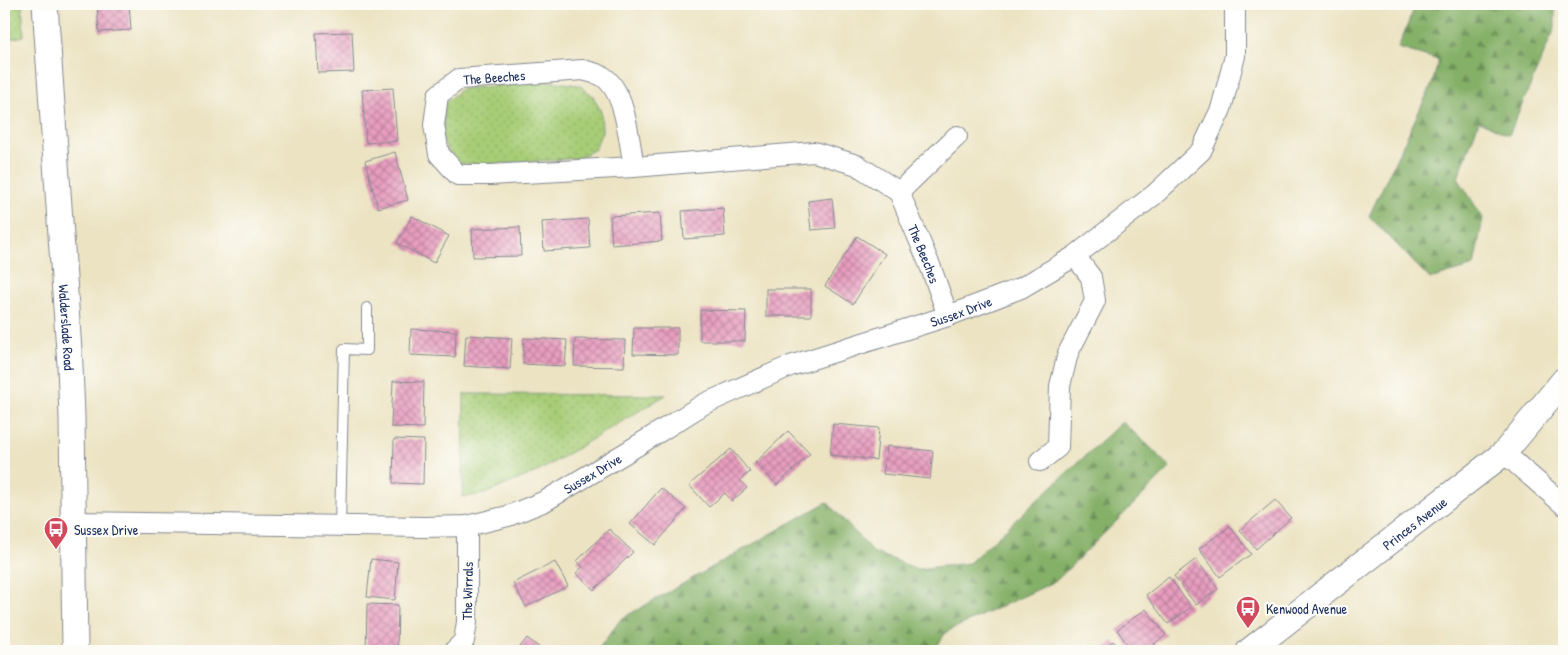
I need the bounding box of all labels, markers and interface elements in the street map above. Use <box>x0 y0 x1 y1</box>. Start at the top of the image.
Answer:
street label: The Beeches <box>463 65 526 88</box>
street label: The Beeches <box>904 221 945 285</box>
street label: Walderslade Road <box>55 284 80 371</box>
street label: Sussex Drive <box>928 291 995 331</box>
street label: Sussex Drive <box>560 448 625 498</box>
street label: Princes Avenue <box>1378 492 1451 554</box>
bus stop icon: Sussex Drive <box>43 516 69 550</box>
place label: Sussex Drive <box>74 520 139 539</box>
street label: The Wirrals <box>457 562 477 620</box>
bus stop icon: Kenwood Avenue <box>1235 595 1261 629</box>
place label: Kenwood Avenue <box>1266 599 1348 618</box>

